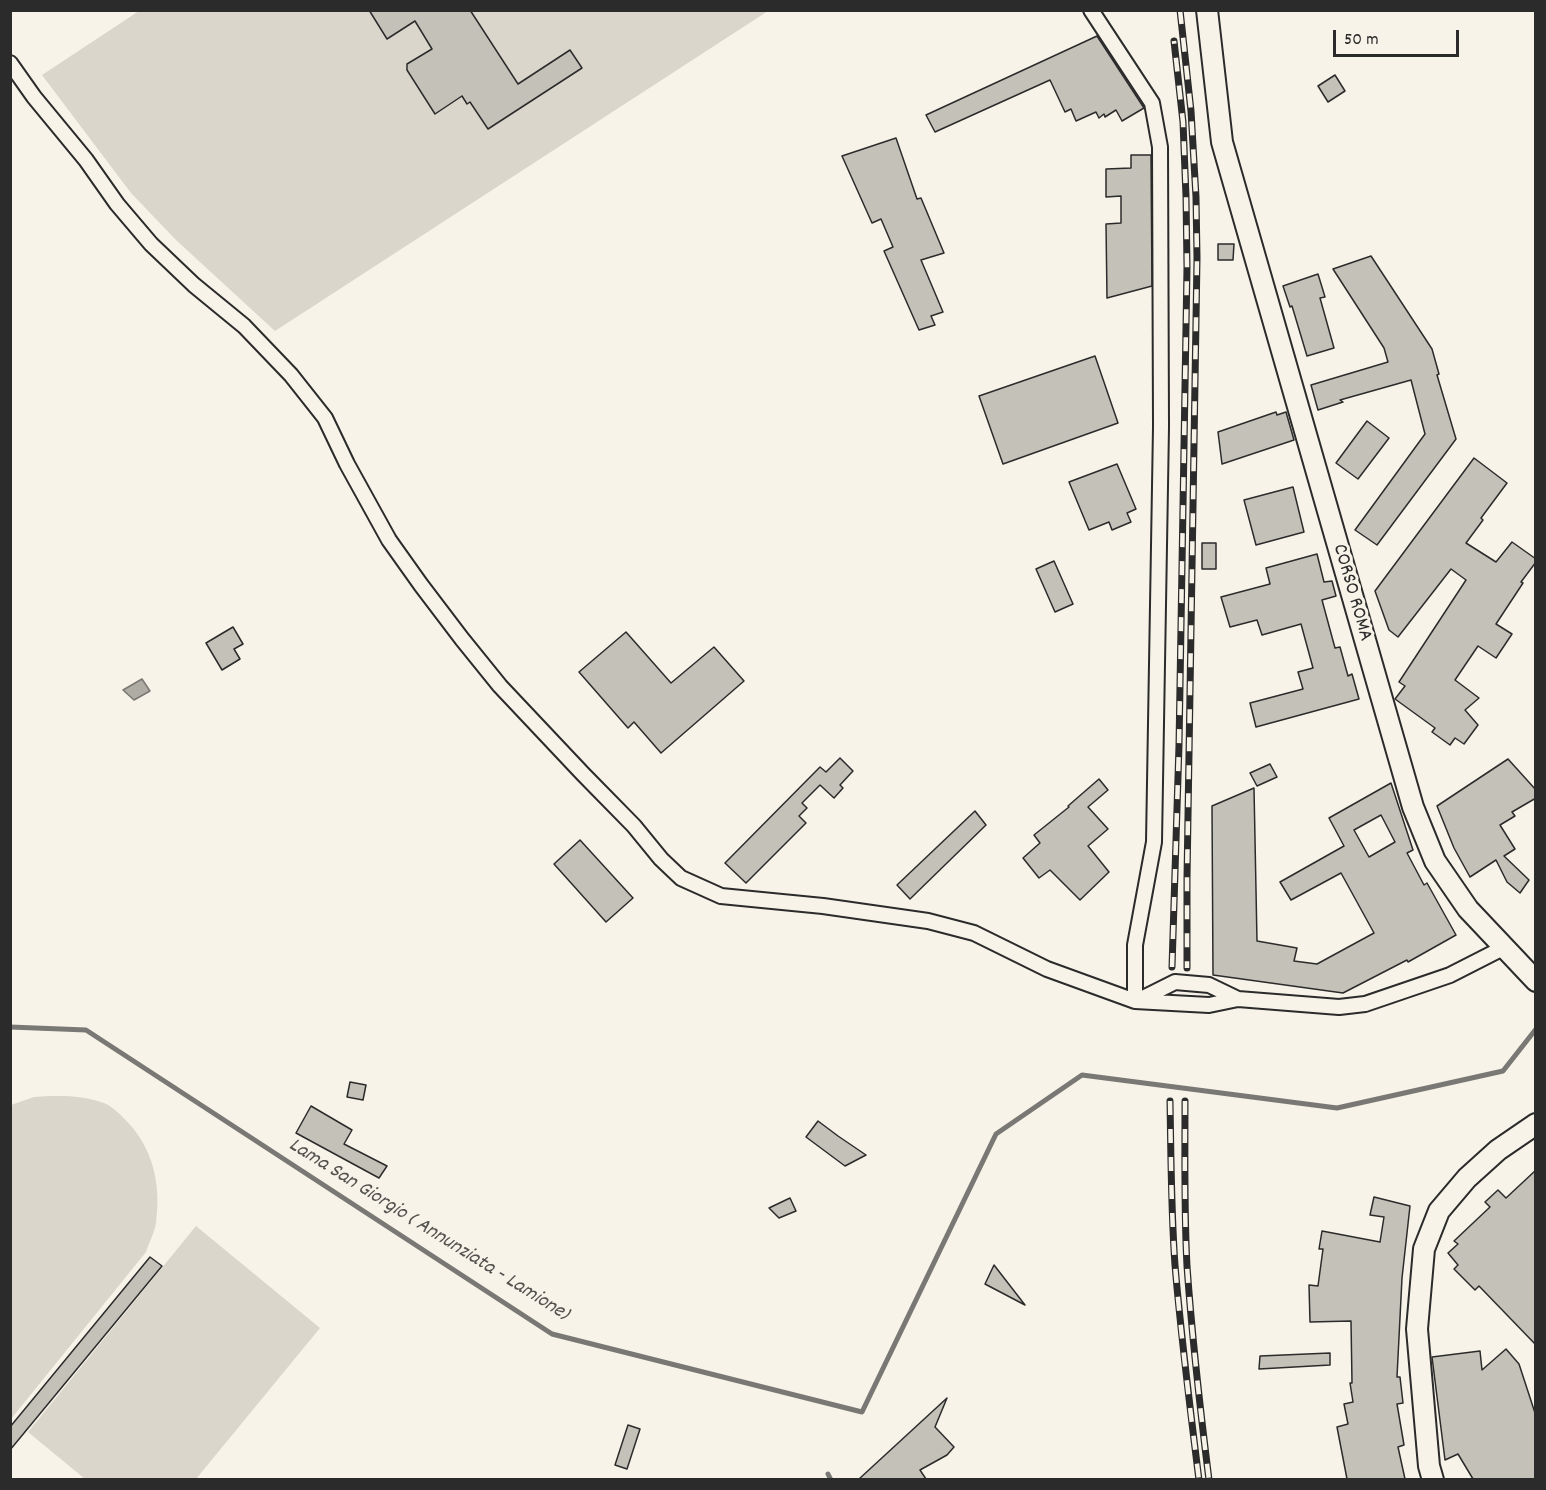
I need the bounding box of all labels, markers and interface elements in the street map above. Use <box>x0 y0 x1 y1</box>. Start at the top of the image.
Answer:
scale bar <box>1336 18 1462 56</box>
text: 50 m <box>1344 28 1379 53</box>
street label: CORSO ROMA <box>1326 542 1376 644</box>
water label: Lama San Giorgio ( Annunziata - Lamione) <box>283 1134 573 1328</box>

